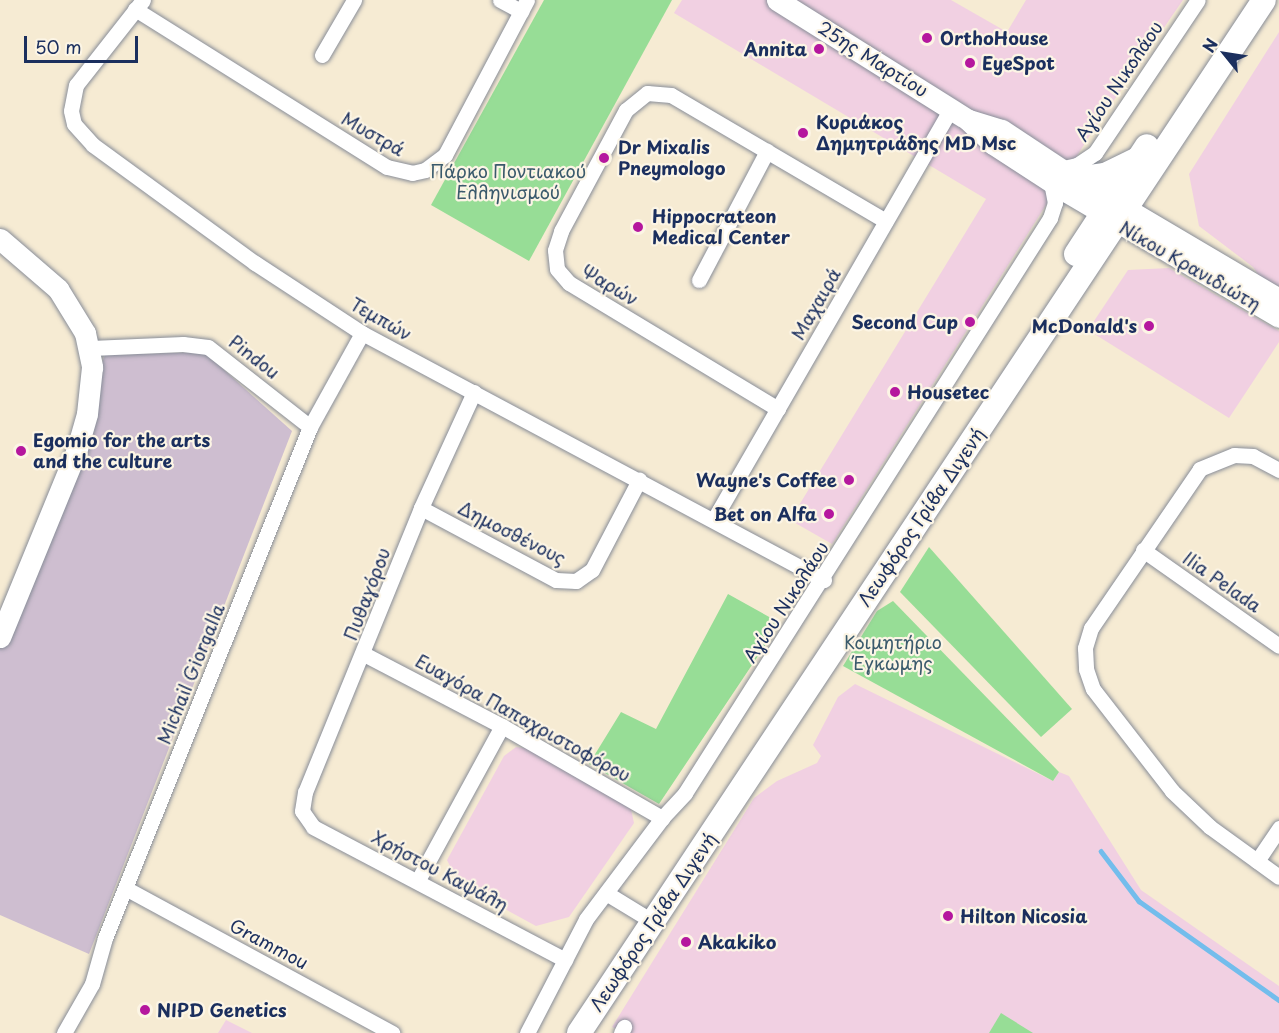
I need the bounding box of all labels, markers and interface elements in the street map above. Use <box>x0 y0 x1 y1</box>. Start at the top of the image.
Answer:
street label: 25ης Μαρτίου <box>814 17 932 101</box>
street label: Αγίου Νικολάου <box>1071 17 1167 145</box>
scale bar <box>27 24 141 62</box>
north arrow <box>1195 24 1255 84</box>
place label: OrthoHouse <box>940 27 1048 49</box>
marker: OrthoHouse <box>918 29 936 47</box>
text: 50 m <box>35 33 82 60</box>
text: N <box>1196 34 1223 56</box>
place label: Annita <box>744 38 807 60</box>
marker: Annita <box>812 42 826 56</box>
place label: EyeSpot <box>982 52 1055 74</box>
marker: EyeSpot <box>963 56 977 70</box>
street label: Μυστρά <box>338 107 408 161</box>
place label: Κυριάκος Δημητριάδης MD Msc <box>816 112 1018 154</box>
marker: Κυριάκος Δημητριάδης MD Msc <box>794 124 812 142</box>
place label: Dr Mixalis Pneymologo <box>618 137 726 180</box>
marker: Dr Mixalis Pneymologo <box>595 149 613 167</box>
park label: Πάρκο Ποντιακού Ελληνισμού <box>430 161 586 204</box>
place label: Hippocrateon Medical Center <box>652 206 790 248</box>
street label: Νίκου Κρανιδιώτη <box>1115 216 1265 316</box>
marker: Hippocrateon Medical Center <box>629 218 647 236</box>
street label: Ψαρών <box>578 260 642 310</box>
street label: Μαχαιρά <box>787 264 845 344</box>
street label: Τεμπών <box>347 293 415 345</box>
place label: Second Cup <box>852 311 958 333</box>
marker: Second Cup <box>963 315 977 329</box>
place label: McDonald's <box>1032 315 1137 337</box>
marker: McDonald's <box>1142 319 1156 333</box>
street label: Pindou <box>224 331 284 383</box>
place label: Housetec <box>907 381 989 403</box>
marker: Housetec <box>888 385 902 399</box>
street label: Λεωφόρος Γρίβα Διγενή <box>853 424 989 610</box>
place label: Egomio for the arts and the culture <box>33 430 212 472</box>
marker: Egomio for the arts and the culture <box>14 444 28 458</box>
place label: Wayne's Coffee <box>696 469 837 491</box>
marker: Wayne's Coffee <box>842 473 856 487</box>
street label: Δημοσθένους <box>455 497 569 569</box>
place label: Bet on Alfa <box>713 503 817 525</box>
marker: Bet on Alfa <box>822 507 836 521</box>
street label: Αγίου Νικολάου <box>739 537 833 667</box>
street label: Πυθαγόρου <box>339 545 395 643</box>
street label: Ilia Pelada <box>1179 547 1265 617</box>
street label: Michail Giorgalla <box>153 601 229 747</box>
park label: Κοιμητήριο Έγκωμης <box>844 632 942 674</box>
street label: Ευαγόρα Παπαχριστοφόρου <box>411 650 635 786</box>
street label: Χρήστου Καψάλη <box>368 826 512 916</box>
street label: Λεωφόρος Γρίβα Διγενή <box>585 829 721 1015</box>
place label: Hilton Nicosia <box>960 905 1088 927</box>
marker: Hilton Nicosia <box>941 909 955 923</box>
street label: Grammou <box>226 914 312 974</box>
place label: Akakiko <box>698 931 776 953</box>
marker: Akakiko <box>679 935 693 949</box>
place label: NIPD Genetics <box>157 999 287 1021</box>
marker: NIPD Genetics <box>138 1003 152 1017</box>

